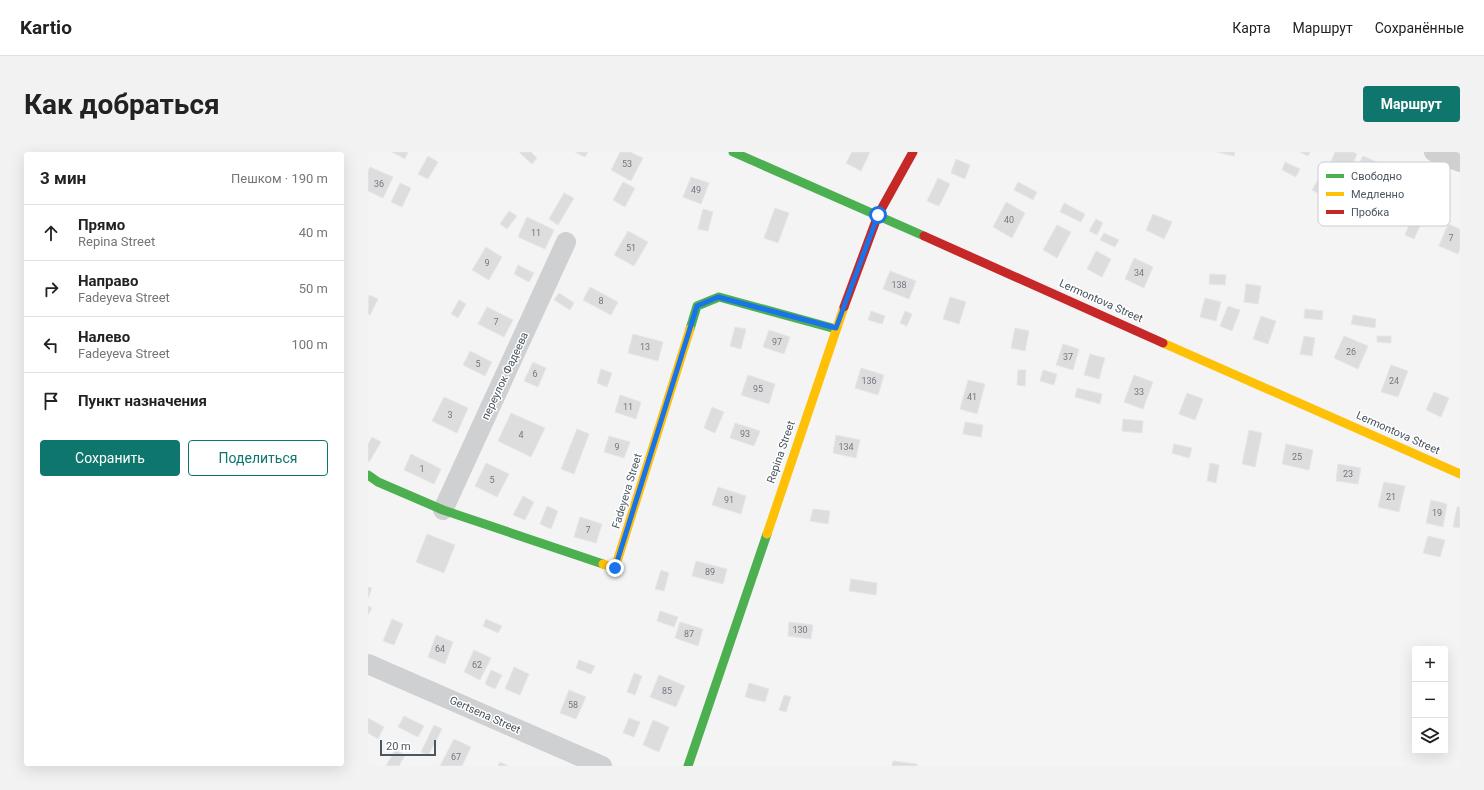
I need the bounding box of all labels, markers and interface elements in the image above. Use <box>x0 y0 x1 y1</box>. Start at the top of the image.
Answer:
text: Kartio <box>20 16 72 39</box>
text: Карта <box>1232 20 1271 36</box>
text: Маршрут <box>1293 20 1353 36</box>
text: Сохранённые <box>1375 20 1464 36</box>
button: Маршрут <box>1363 86 1460 122</box>
text: Как добраться <box>24 88 220 121</box>
house number: 53 <box>622 159 632 169</box>
legend <box>1318 162 1450 226</box>
text: 3 мин <box>40 168 86 188</box>
text: Свободно <box>1351 170 1402 183</box>
text: Пешком · 190 m <box>231 171 328 186</box>
house number: 36 <box>374 179 384 189</box>
house number: 49 <box>691 185 701 195</box>
text: Медленно <box>1351 188 1404 201</box>
route start <box>869 206 887 224</box>
text: Пробка <box>1351 206 1389 219</box>
house number: 40 <box>1004 215 1014 225</box>
text: Прямо <box>78 216 125 234</box>
icon: ahead <box>40 222 62 244</box>
text: 40 m <box>299 225 328 240</box>
house number: 11 <box>531 228 541 238</box>
house number: 7 <box>1448 233 1454 243</box>
text: Repina Street <box>78 234 155 249</box>
house number: 51 <box>626 243 636 253</box>
house number: 9 <box>484 258 490 268</box>
house number: 34 <box>1134 268 1144 278</box>
text: Направо <box>78 272 139 290</box>
street label: Lermontova Street <box>1057 277 1145 325</box>
icon: right <box>40 278 62 300</box>
house number: 138 <box>891 280 907 290</box>
text: 50 m <box>299 281 328 296</box>
text: Fadeyeva Street <box>78 290 170 305</box>
house number: 8 <box>598 296 604 306</box>
house number: 7 <box>493 317 499 327</box>
text: Налево <box>78 328 130 346</box>
street label: переулок Фадеева <box>479 330 531 422</box>
icon: left <box>40 334 62 356</box>
text: 100 m <box>291 337 328 352</box>
house number: 97 <box>772 337 782 347</box>
house number: 13 <box>640 342 650 352</box>
text: Fadeyeva Street <box>78 346 170 361</box>
house number: 26 <box>1346 347 1356 357</box>
house number: 37 <box>1063 352 1073 362</box>
house number: 5 <box>475 359 481 369</box>
house number: 6 <box>532 369 538 379</box>
house number: 136 <box>861 376 877 386</box>
house number: 24 <box>1389 376 1399 386</box>
house number: 95 <box>753 384 763 394</box>
house number: 33 <box>1134 387 1144 397</box>
icon: arrive <box>40 390 62 412</box>
text: Пункт назначения <box>78 392 207 410</box>
house number: 41 <box>967 392 977 402</box>
house number: 11 <box>623 402 633 412</box>
street label: Lermontova Street <box>1354 409 1442 457</box>
house number: 3 <box>447 410 453 420</box>
street label: Repina Street <box>764 419 798 485</box>
house number: 93 <box>740 429 750 439</box>
house number: 4 <box>518 430 524 440</box>
button: Сохранить <box>40 440 180 476</box>
button: Поделиться <box>188 440 328 476</box>
house number: 9 <box>614 442 620 452</box>
house number: 134 <box>838 442 854 452</box>
street label: Fadeyeva Street <box>609 452 645 530</box>
house number: 25 <box>1292 452 1302 462</box>
house number: 1 <box>419 464 425 474</box>
house number: 23 <box>1343 469 1353 479</box>
house number: 5 <box>489 475 495 485</box>
house number: 21 <box>1386 492 1396 502</box>
house number: 91 <box>724 495 734 505</box>
house number: 19 <box>1432 508 1442 518</box>
house number: 7 <box>585 525 591 535</box>
route end <box>606 559 624 577</box>
house number: 89 <box>705 567 715 577</box>
house number: 130 <box>792 625 808 635</box>
house number: 87 <box>684 629 694 639</box>
house number: 64 <box>435 644 445 654</box>
map controls <box>1412 646 1448 754</box>
button: + <box>1412 646 1448 682</box>
house number: 62 <box>472 660 482 670</box>
button: − <box>1412 682 1448 718</box>
house number: 85 <box>662 686 672 696</box>
street label: Gertsena Street <box>448 694 523 737</box>
house number: 58 <box>568 700 578 710</box>
button: layers <box>1412 718 1448 754</box>
scale bar <box>380 738 436 757</box>
text: 20 m <box>386 740 411 753</box>
house number: 67 <box>451 752 461 762</box>

